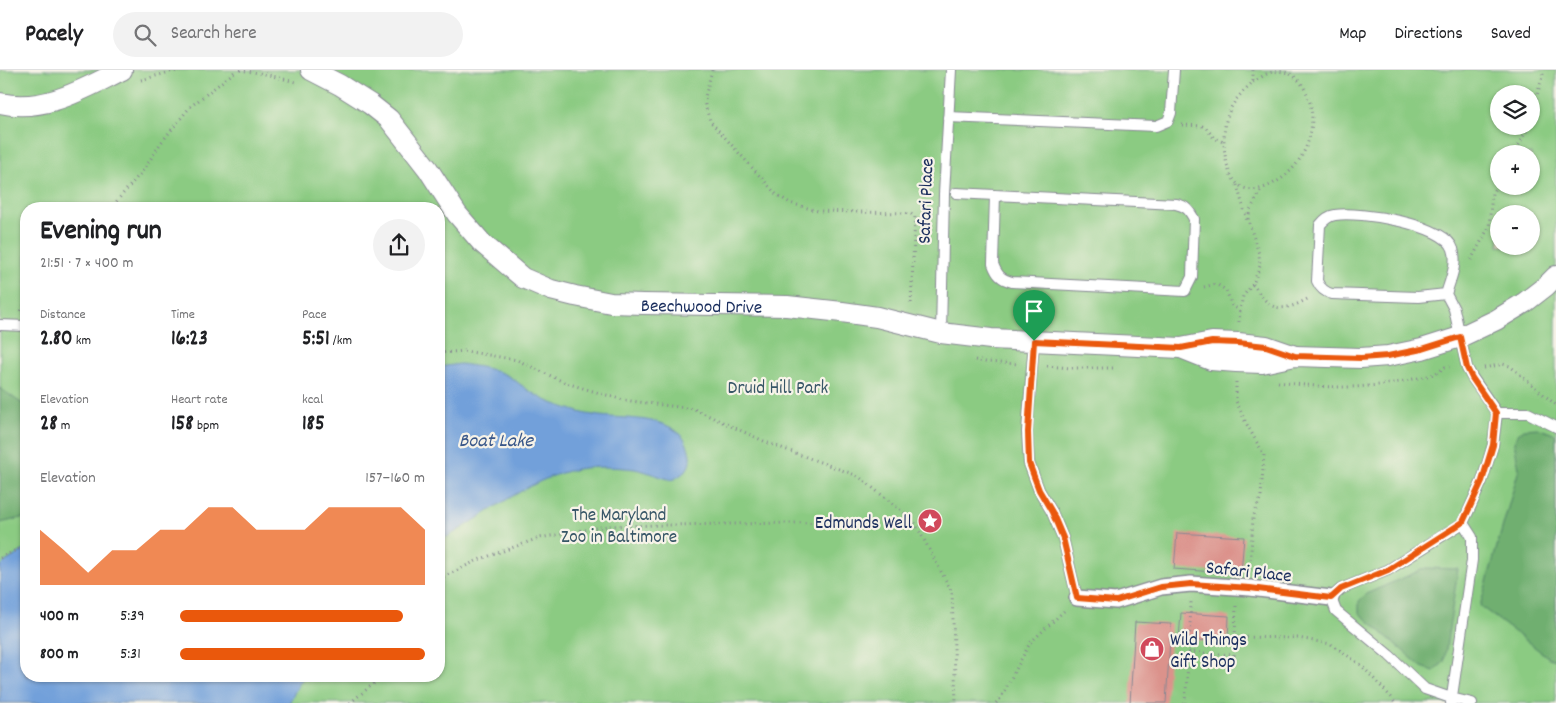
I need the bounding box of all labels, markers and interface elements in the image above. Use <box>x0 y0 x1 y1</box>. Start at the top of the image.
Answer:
search box <box>113 12 463 57</box>
text: Pacely <box>25 18 83 52</box>
icon: search <box>131 21 159 49</box>
text: Search here <box>171 21 257 48</box>
text: Map <box>1339 22 1366 47</box>
text: Directions <box>1394 22 1463 47</box>
text: Saved <box>1491 22 1531 47</box>
map controls <box>1490 85 1540 255</box>
button: layers <box>1490 85 1540 135</box>
button: + <box>1490 145 1540 195</box>
street label: Safari Place <box>913 158 942 244</box>
button: − <box>1490 205 1540 255</box>
text: Evening run <box>40 213 162 253</box>
button: share <box>373 219 425 271</box>
text: 21:51 · 7 × 400 m <box>40 252 134 275</box>
pin <box>1013 290 1055 341</box>
street label: Beechwood Drive <box>641 294 762 323</box>
icon: arrive <box>1020 297 1048 325</box>
text: Distance <box>40 305 86 325</box>
text: Time <box>171 305 195 325</box>
text: Pace <box>302 305 327 325</box>
text: 2.80 <box>40 325 73 355</box>
text: 16:23 <box>171 325 208 355</box>
text: 5:51 <box>302 325 330 355</box>
text: km <box>73 331 91 351</box>
text: /km <box>330 331 352 351</box>
park label: Druid Hill Park <box>728 376 829 403</box>
text: Elevation <box>40 390 89 410</box>
text: Heart rate <box>171 390 228 410</box>
text: kcal <box>302 390 323 410</box>
text: 28 <box>40 410 58 440</box>
text: 158 <box>171 410 194 440</box>
text: 185 <box>302 410 325 440</box>
text: m <box>58 416 70 436</box>
text: bpm <box>194 416 219 436</box>
water label: Boat Lake <box>459 428 534 456</box>
text: Elevation <box>40 467 96 490</box>
text: 157–160 m <box>365 467 425 490</box>
park label: The Maryland Zoo in Baltimore <box>561 503 677 552</box>
place icon: Edmunds Well <box>917 508 943 534</box>
place label: Edmunds Well <box>815 511 912 538</box>
street label: Safari Place <box>1205 556 1293 591</box>
text: 400 m <box>40 605 79 628</box>
text: 5:39 <box>120 605 145 628</box>
place label: Wild Things Gift Shop <box>1170 628 1247 677</box>
shop icon: Wild Things Gift Shop <box>1139 636 1165 662</box>
text: 800 m <box>40 643 79 666</box>
text: 5:31 <box>120 643 141 666</box>

